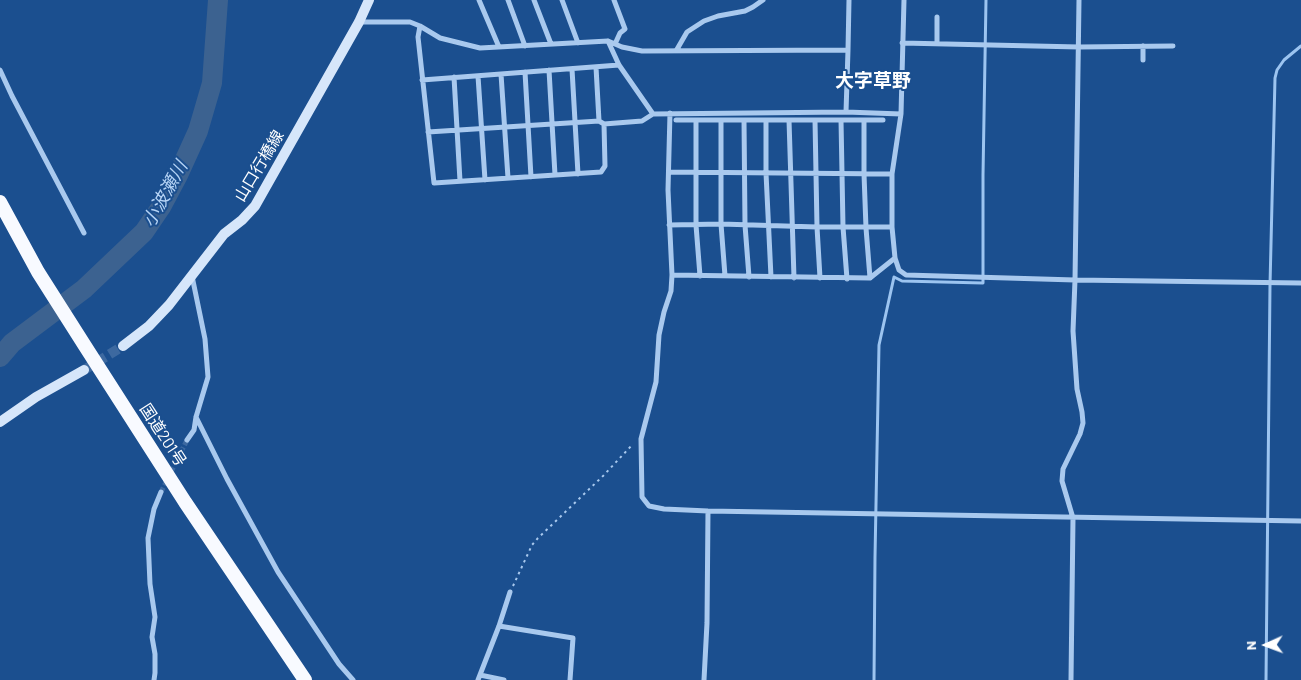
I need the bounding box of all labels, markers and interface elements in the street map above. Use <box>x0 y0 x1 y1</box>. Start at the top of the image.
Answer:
district label: 大字草野 <box>835 70 911 92</box>
street label: 山口行橋線 <box>230 127 288 205</box>
water label: 小波瀬川 <box>138 157 192 231</box>
street label: 国道201号 <box>136 400 190 470</box>
north arrow <box>1241 620 1291 670</box>
text: N <box>1242 641 1259 650</box>

